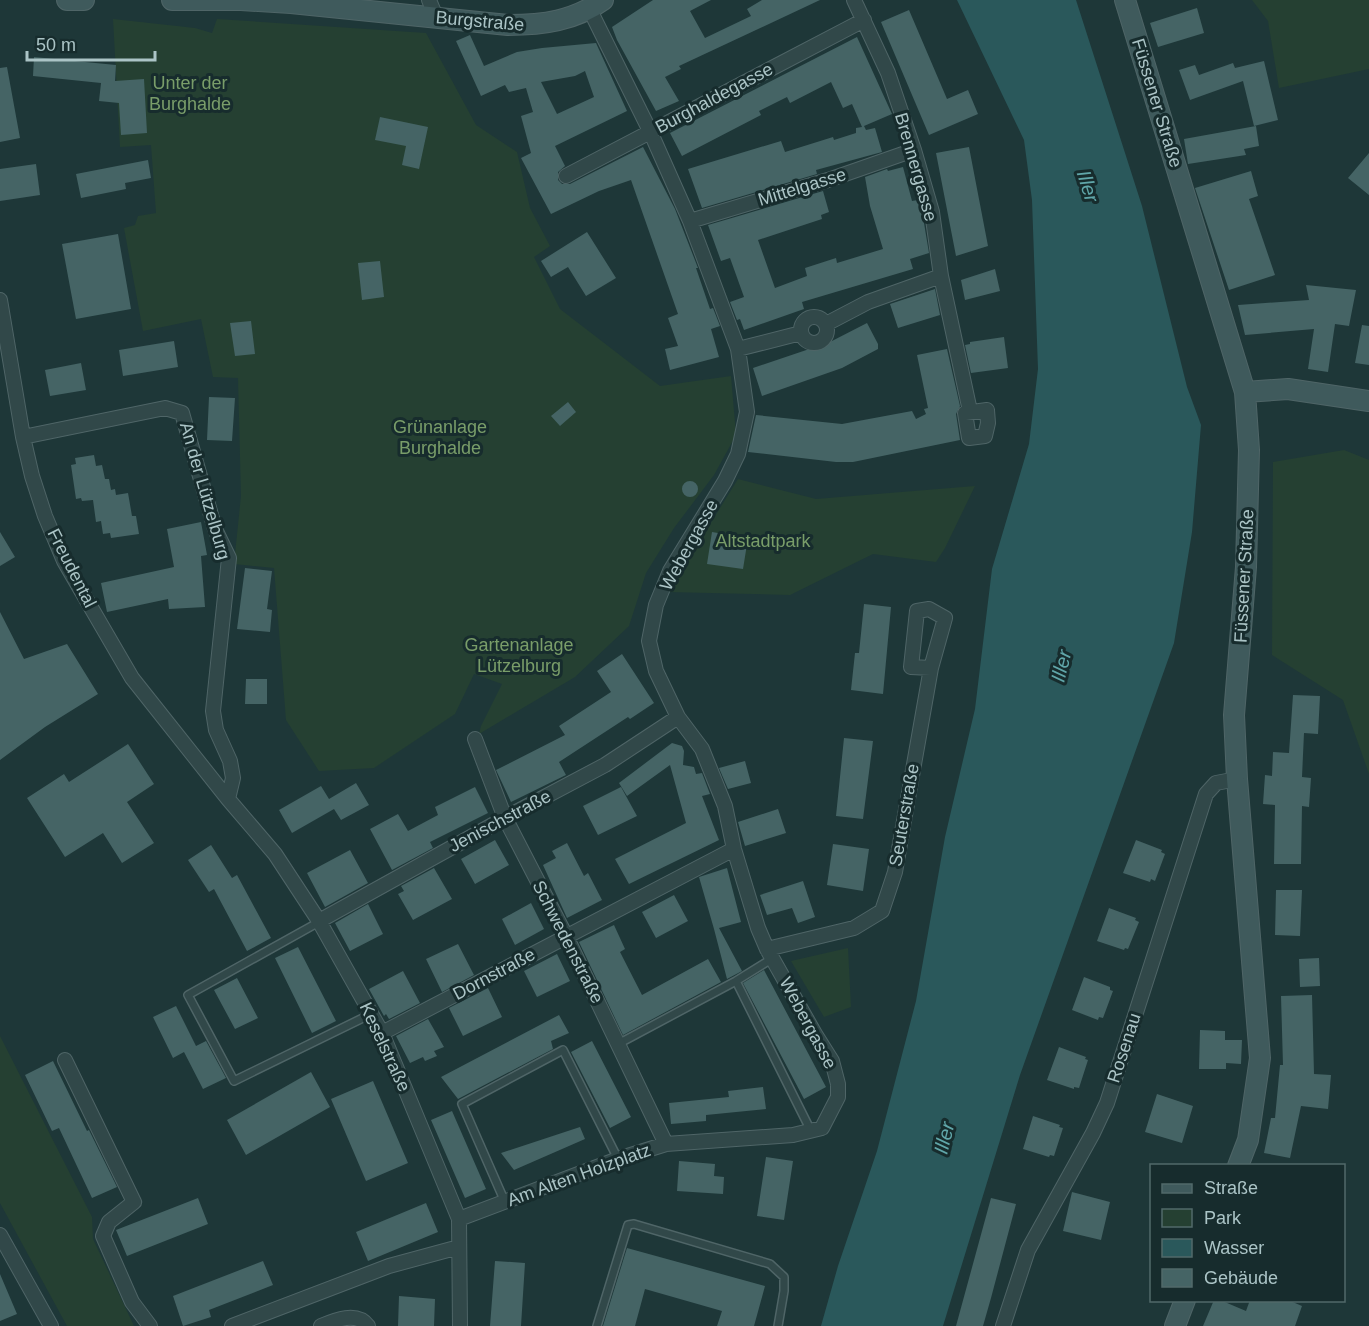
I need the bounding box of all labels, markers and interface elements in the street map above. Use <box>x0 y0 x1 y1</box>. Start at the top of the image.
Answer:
street label: Burgstraße <box>435 7 525 35</box>
scale bar <box>27 24 154 62</box>
text: 50 m <box>36 35 76 55</box>
street label: Füssener Straße <box>1128 36 1186 170</box>
street label: Burghaldegasse <box>652 59 776 137</box>
park label: Unter der Burghalde <box>149 73 231 114</box>
street label: Brennergasse <box>891 110 941 224</box>
street label: Mittelgasse <box>756 164 848 210</box>
water label: Iller <box>1073 167 1104 206</box>
park label: Grünanlage Burghalde <box>393 417 487 458</box>
street label: An der Lützelburg <box>176 420 234 562</box>
street label: Webergasse <box>656 496 722 594</box>
street label: Füssener Straße <box>1231 509 1257 643</box>
street label: Freudental <box>44 525 100 611</box>
park label: Altstadtpark <box>715 531 812 551</box>
park label: Gartenanlage Lützelburg <box>464 635 574 676</box>
water label: Iller <box>1046 646 1076 684</box>
street label: Seuterstraße <box>885 762 923 868</box>
street label: Jenischstraße <box>446 786 554 856</box>
street label: Schwedenstraße <box>528 877 608 1007</box>
street label: Dornstraße <box>450 944 538 1004</box>
street label: Webergasse <box>776 974 840 1072</box>
street label: Keselstraße <box>356 999 414 1095</box>
street label: Rosenau <box>1103 1011 1145 1085</box>
water label: Iller <box>929 1118 959 1156</box>
street label: Am Alten Holzplatz <box>505 1140 653 1210</box>
legend <box>1150 1164 1345 1302</box>
text: Straße <box>1204 1178 1258 1198</box>
text: Park <box>1204 1208 1242 1228</box>
text: Wasser <box>1204 1238 1264 1258</box>
text: Gebäude <box>1204 1268 1278 1288</box>

